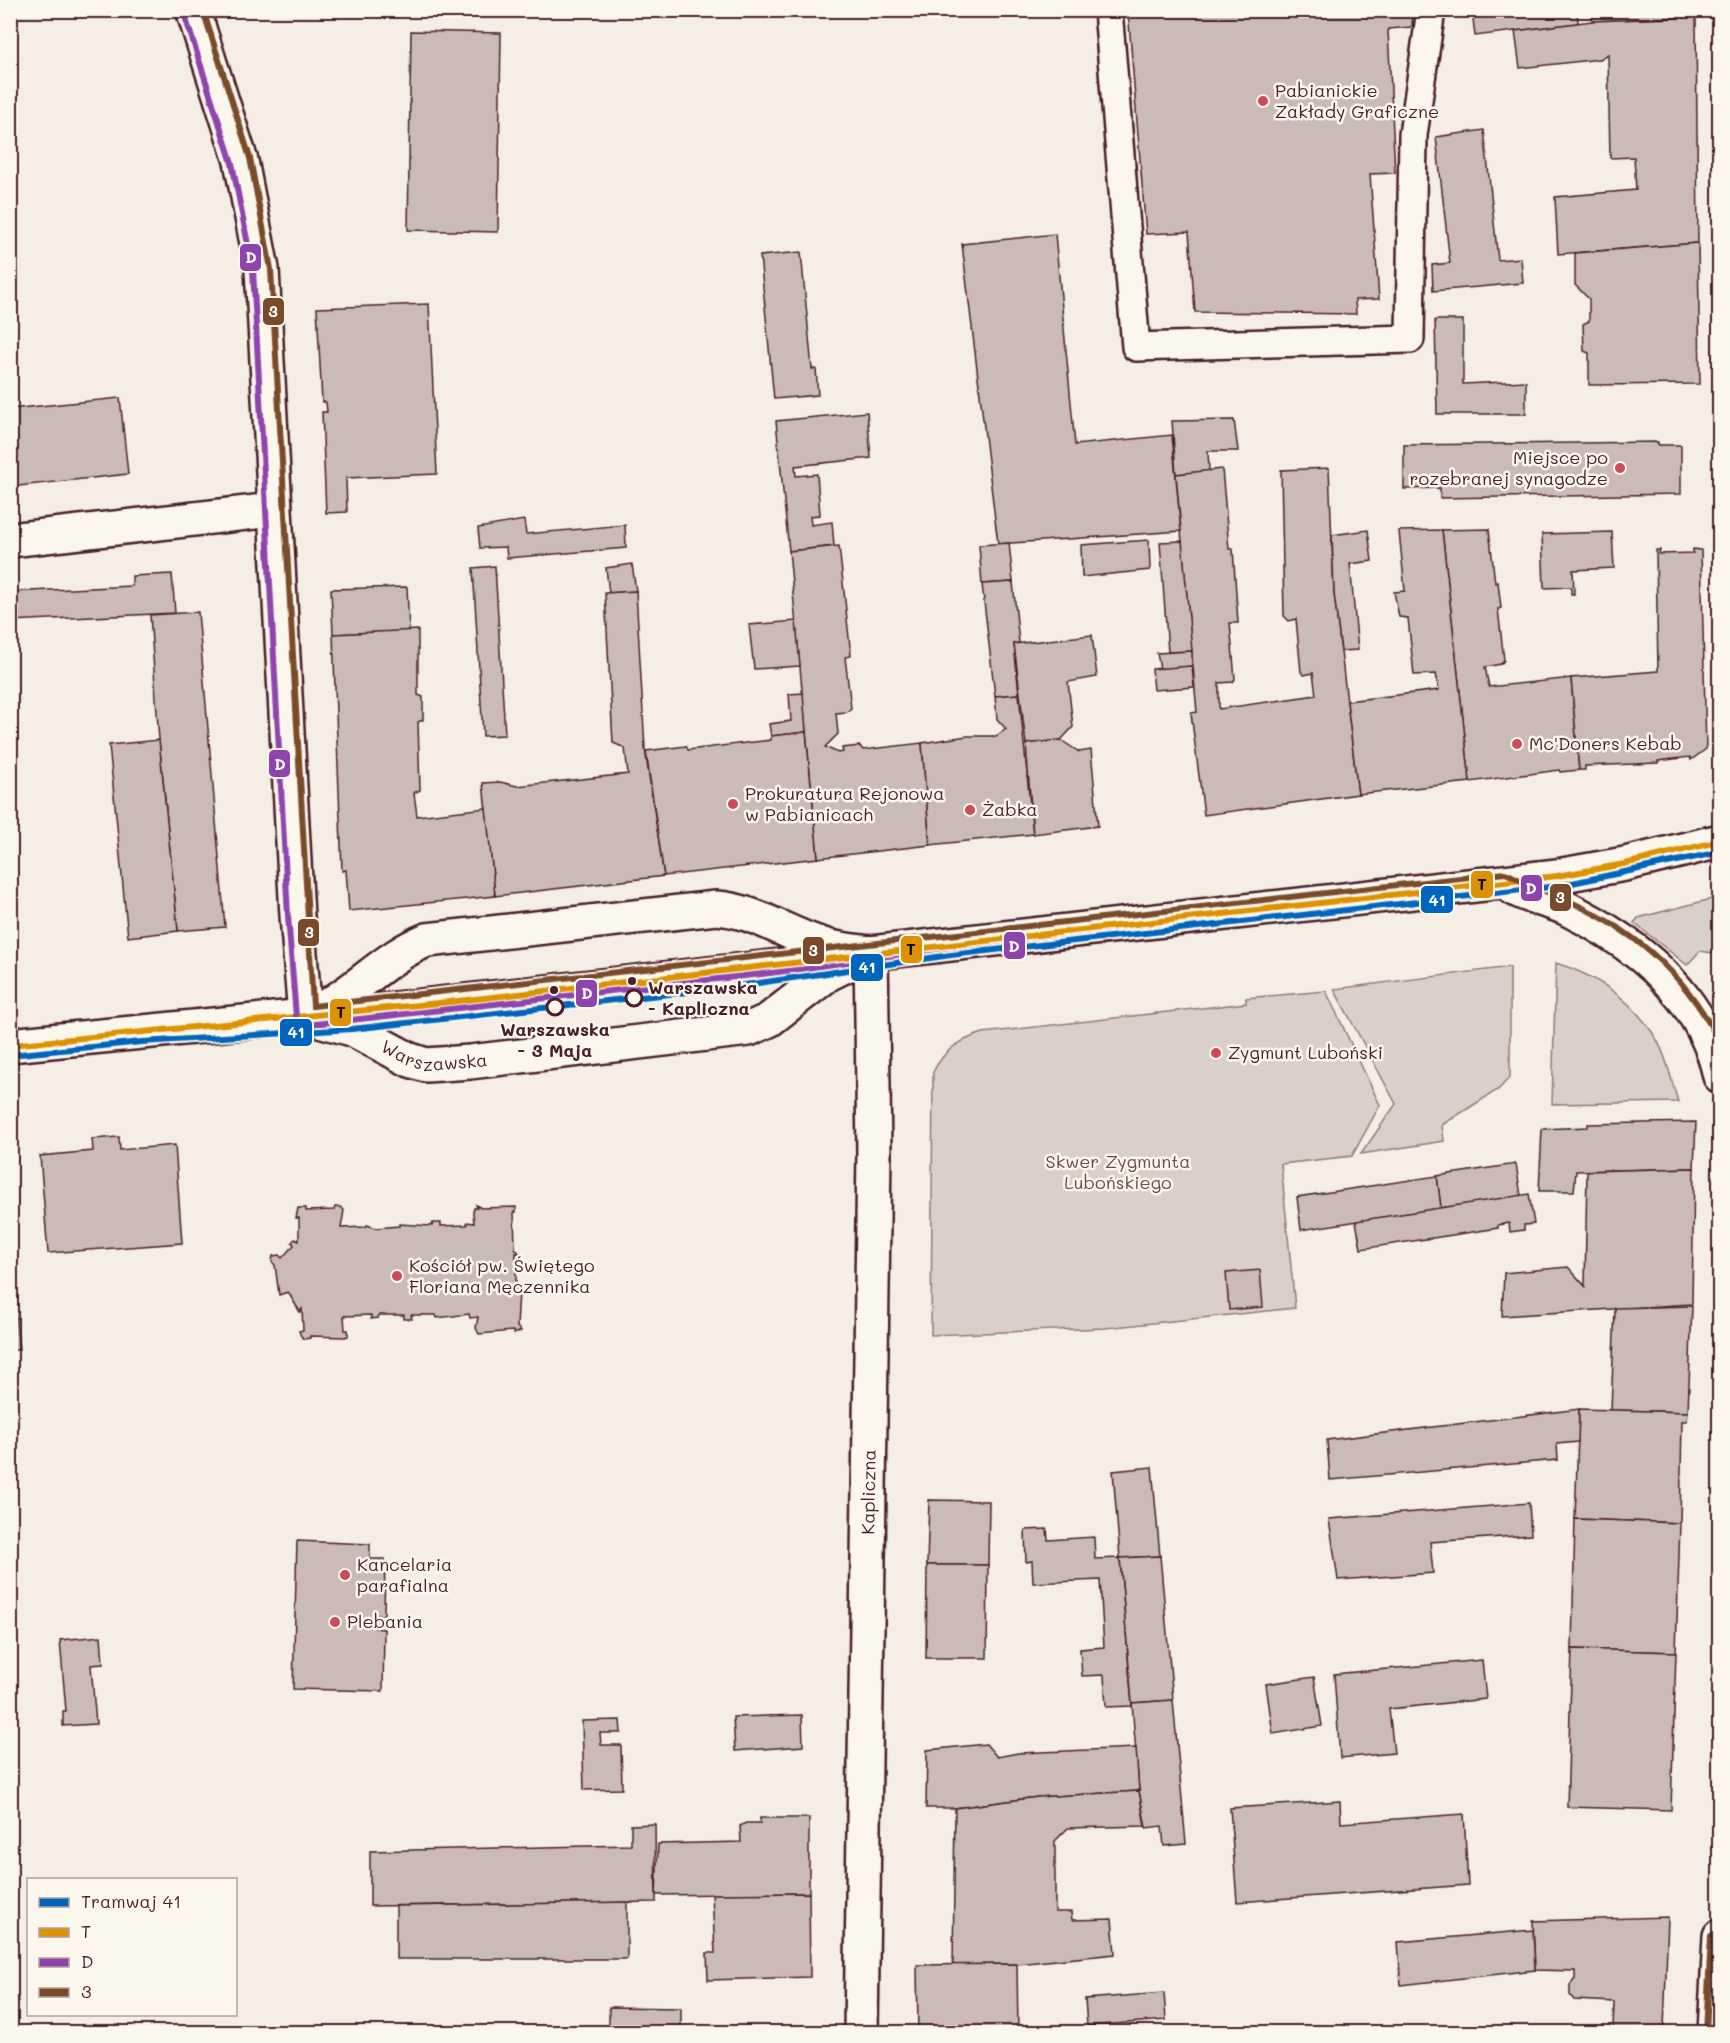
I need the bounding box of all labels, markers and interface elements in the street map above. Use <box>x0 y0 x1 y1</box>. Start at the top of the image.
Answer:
place label: Pabianickie Zakłady Graficzne <box>1275 78 1439 123</box>
marker: Pabianickie Zakłady Graficzne <box>1256 94 1270 108</box>
line badge: D <box>239 243 262 272</box>
text: D <box>245 246 257 267</box>
line badge: 3 <box>262 297 285 326</box>
text: 3 <box>268 300 278 321</box>
place label: Miejsce po rozebranej synagodze <box>1409 445 1608 490</box>
marker: Miejsce po rozebranej synagodze <box>1613 461 1627 475</box>
place label: Mc'Doners Kebab <box>1529 731 1682 755</box>
marker: Mc'Doners Kebab <box>1510 737 1524 751</box>
line badge: D <box>268 749 291 778</box>
text: D <box>274 753 286 774</box>
place label: Prokuratura Rejonowa w Pabianicach <box>745 781 944 826</box>
marker: Prokuratura Rejonowa w Pabianicach <box>726 797 740 811</box>
place label: Żabka <box>982 797 1038 821</box>
marker: Żabka <box>963 803 977 817</box>
line badge: T <box>1470 870 1494 899</box>
text: T <box>1477 873 1487 894</box>
line badge: D <box>1520 874 1543 902</box>
text: D <box>1525 877 1537 898</box>
line badge: 3 <box>1549 883 1572 912</box>
line badge: 41 <box>1420 885 1454 914</box>
text: 3 <box>1555 886 1565 907</box>
text: 41 <box>1428 889 1446 910</box>
line badge: 3 <box>297 918 320 947</box>
text: 3 <box>304 921 314 942</box>
line badge: D <box>1003 931 1026 960</box>
line badge: T <box>900 935 923 964</box>
text: D <box>1008 935 1020 956</box>
line badge: 3 <box>802 936 825 965</box>
text: T <box>906 938 916 959</box>
text: 3 <box>808 939 818 960</box>
line badge: 41 <box>850 953 884 982</box>
text: 41 <box>858 956 876 977</box>
unlabelled marker <box>626 975 638 987</box>
place label: Warszawska - Kapliczna <box>648 975 758 1020</box>
line badge: D <box>575 979 598 1008</box>
text: D <box>581 982 593 1003</box>
unlabelled marker <box>548 984 560 996</box>
marker: Warszawska - Kapliczna <box>625 989 643 1007</box>
line badge: T <box>329 998 352 1027</box>
marker: Warszawska - 3 Maja <box>546 998 564 1016</box>
text: T <box>336 1001 346 1022</box>
place label: Warszawska - 3 Maja <box>500 1017 610 1062</box>
line badge: 41 <box>279 1018 313 1047</box>
text: 41 <box>287 1021 305 1042</box>
street label: Warszawska <box>377 1034 489 1076</box>
place label: Zygmunt Luboński <box>1228 1040 1383 1064</box>
marker: Zygmunt Luboński <box>1209 1046 1223 1060</box>
park label: Skwer Zygmunta Lubońskiego <box>1046 1149 1190 1194</box>
place label: Kościół pw. Świętego Floriana Męczennika <box>409 1253 595 1298</box>
marker: Kościół pw. Świętego Floriana Męczennika <box>390 1269 404 1283</box>
street label: Kapliczna <box>855 1449 881 1535</box>
place label: Kancelaria parafialna <box>357 1552 452 1597</box>
marker: Kancelaria parafialna <box>338 1568 352 1582</box>
place label: Plebania <box>347 1609 423 1633</box>
marker: Plebania <box>328 1615 342 1629</box>
legend <box>27 1878 237 2016</box>
text: Tramwaj 41 <box>81 1889 181 1913</box>
text: T <box>81 1919 91 1943</box>
text: D <box>81 1949 93 1973</box>
text: 3 <box>81 1979 92 2003</box>

